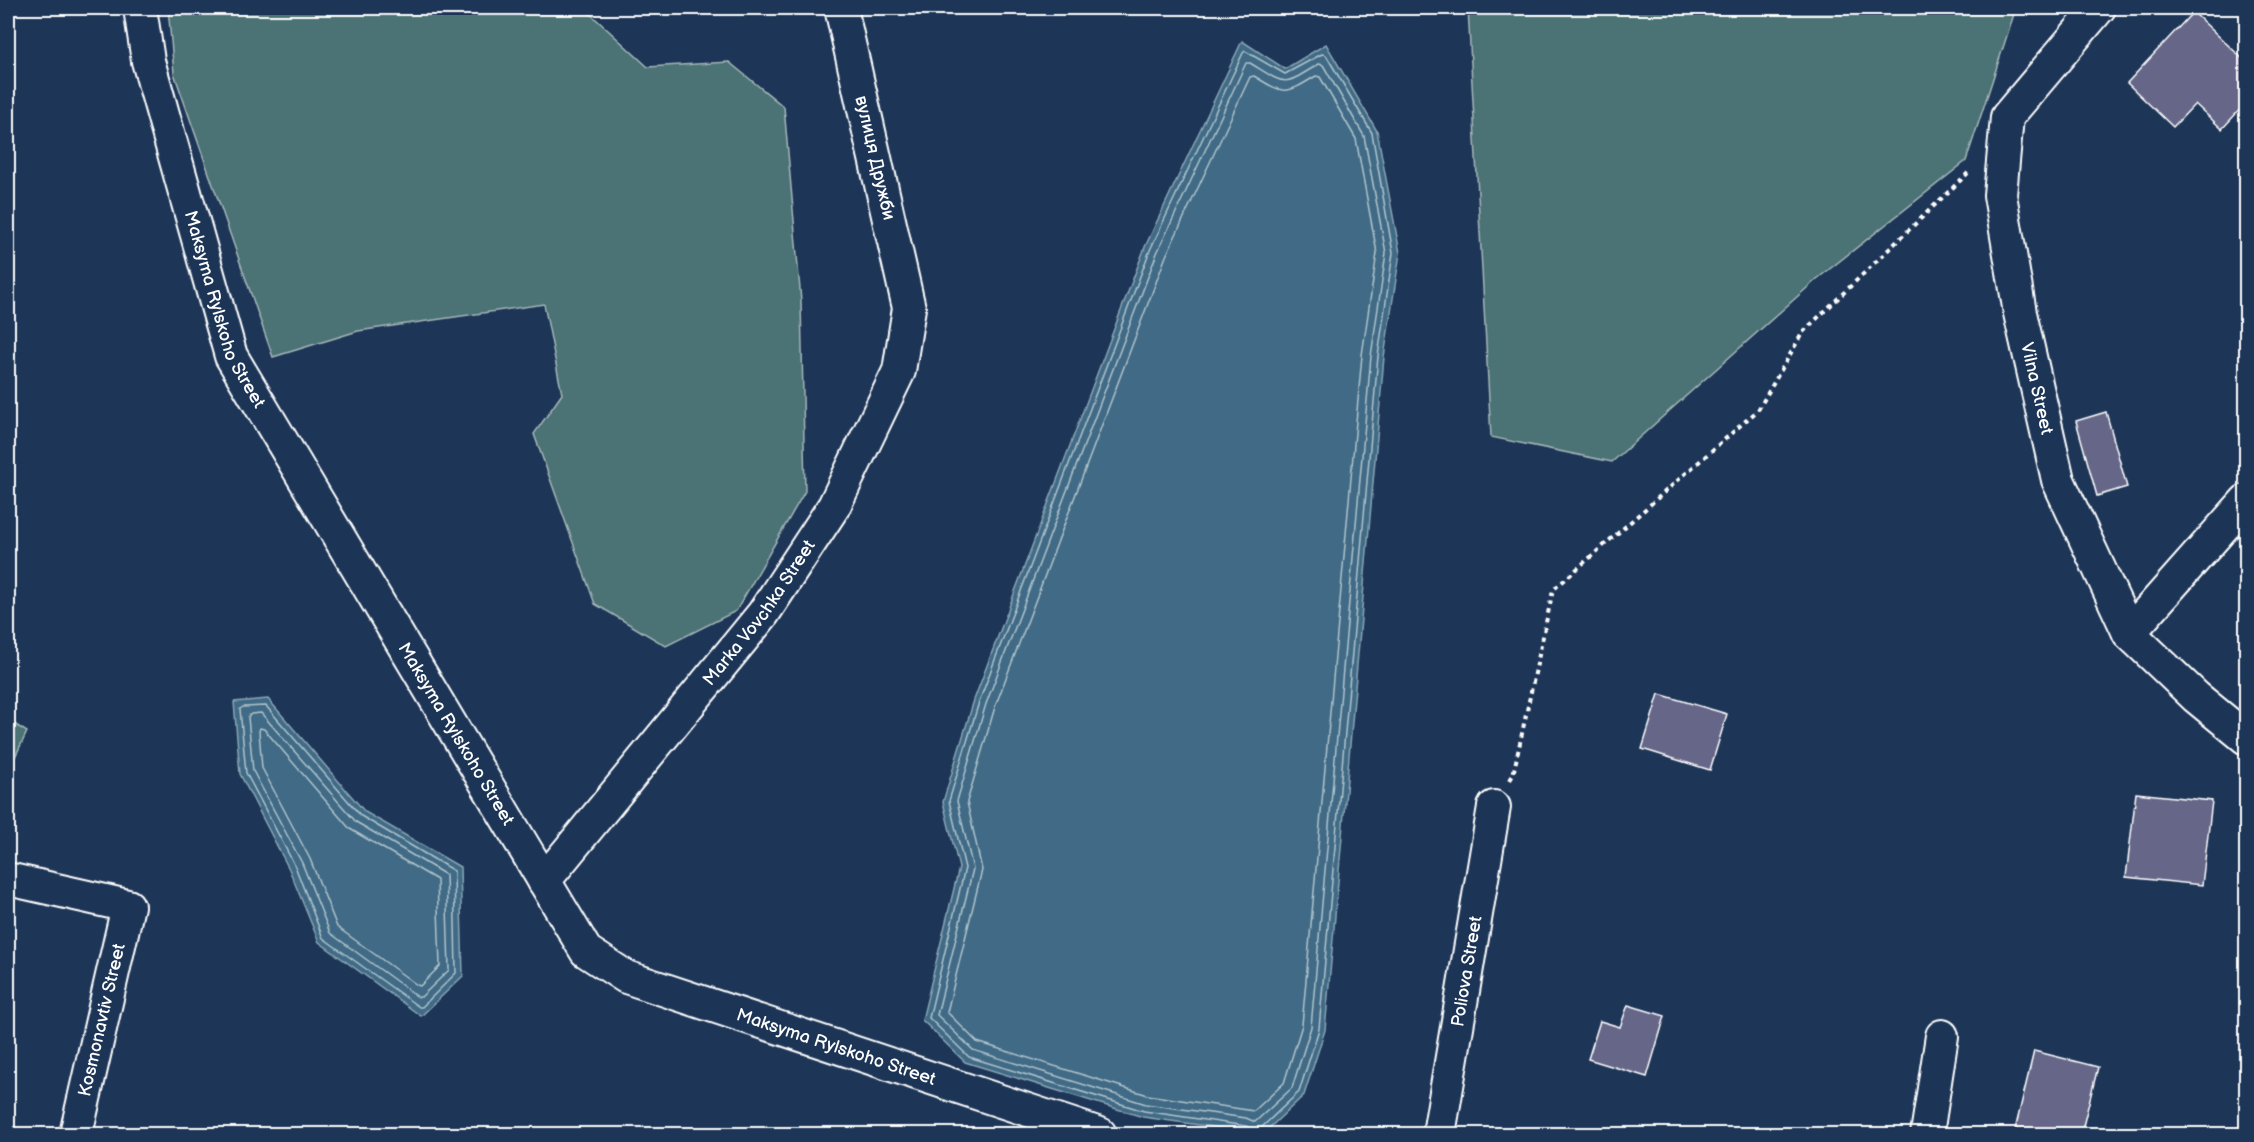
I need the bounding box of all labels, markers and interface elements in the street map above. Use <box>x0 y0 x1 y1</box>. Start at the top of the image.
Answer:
street label: вулиця Дружби <box>850 94 900 222</box>
street label: Maksyma Rylskoho Street <box>180 208 270 412</box>
street label: Vilna Street <box>2017 340 2058 437</box>
street label: Marka Vovchka Street <box>698 535 820 690</box>
street label: Maksyma Rylskoho Street <box>394 639 519 829</box>
street label: Poliova Street <box>1447 914 1486 1028</box>
street label: Kosmonavtiv Street <box>74 941 130 1099</box>
street label: Maksyma Rylskoho Street <box>734 1004 939 1090</box>

